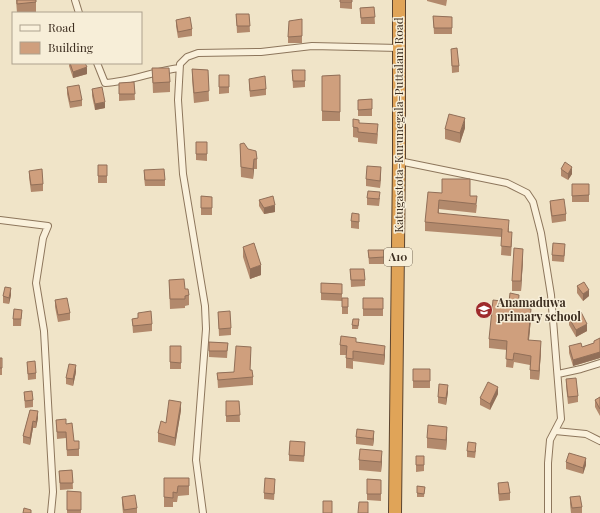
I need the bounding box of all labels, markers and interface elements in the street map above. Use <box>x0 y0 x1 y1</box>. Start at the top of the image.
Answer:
legend <box>12 12 142 64</box>
street label: Katugastota-Kurunegala-Puttalam Road <box>390 17 406 233</box>
text: Road <box>48 19 75 35</box>
text: Building <box>48 39 94 55</box>
road number: A10 <box>384 248 412 266</box>
place label: Anamaduwa primary school <box>496 294 581 324</box>
school or university icon: Anamaduwa primary school <box>474 300 494 320</box>

